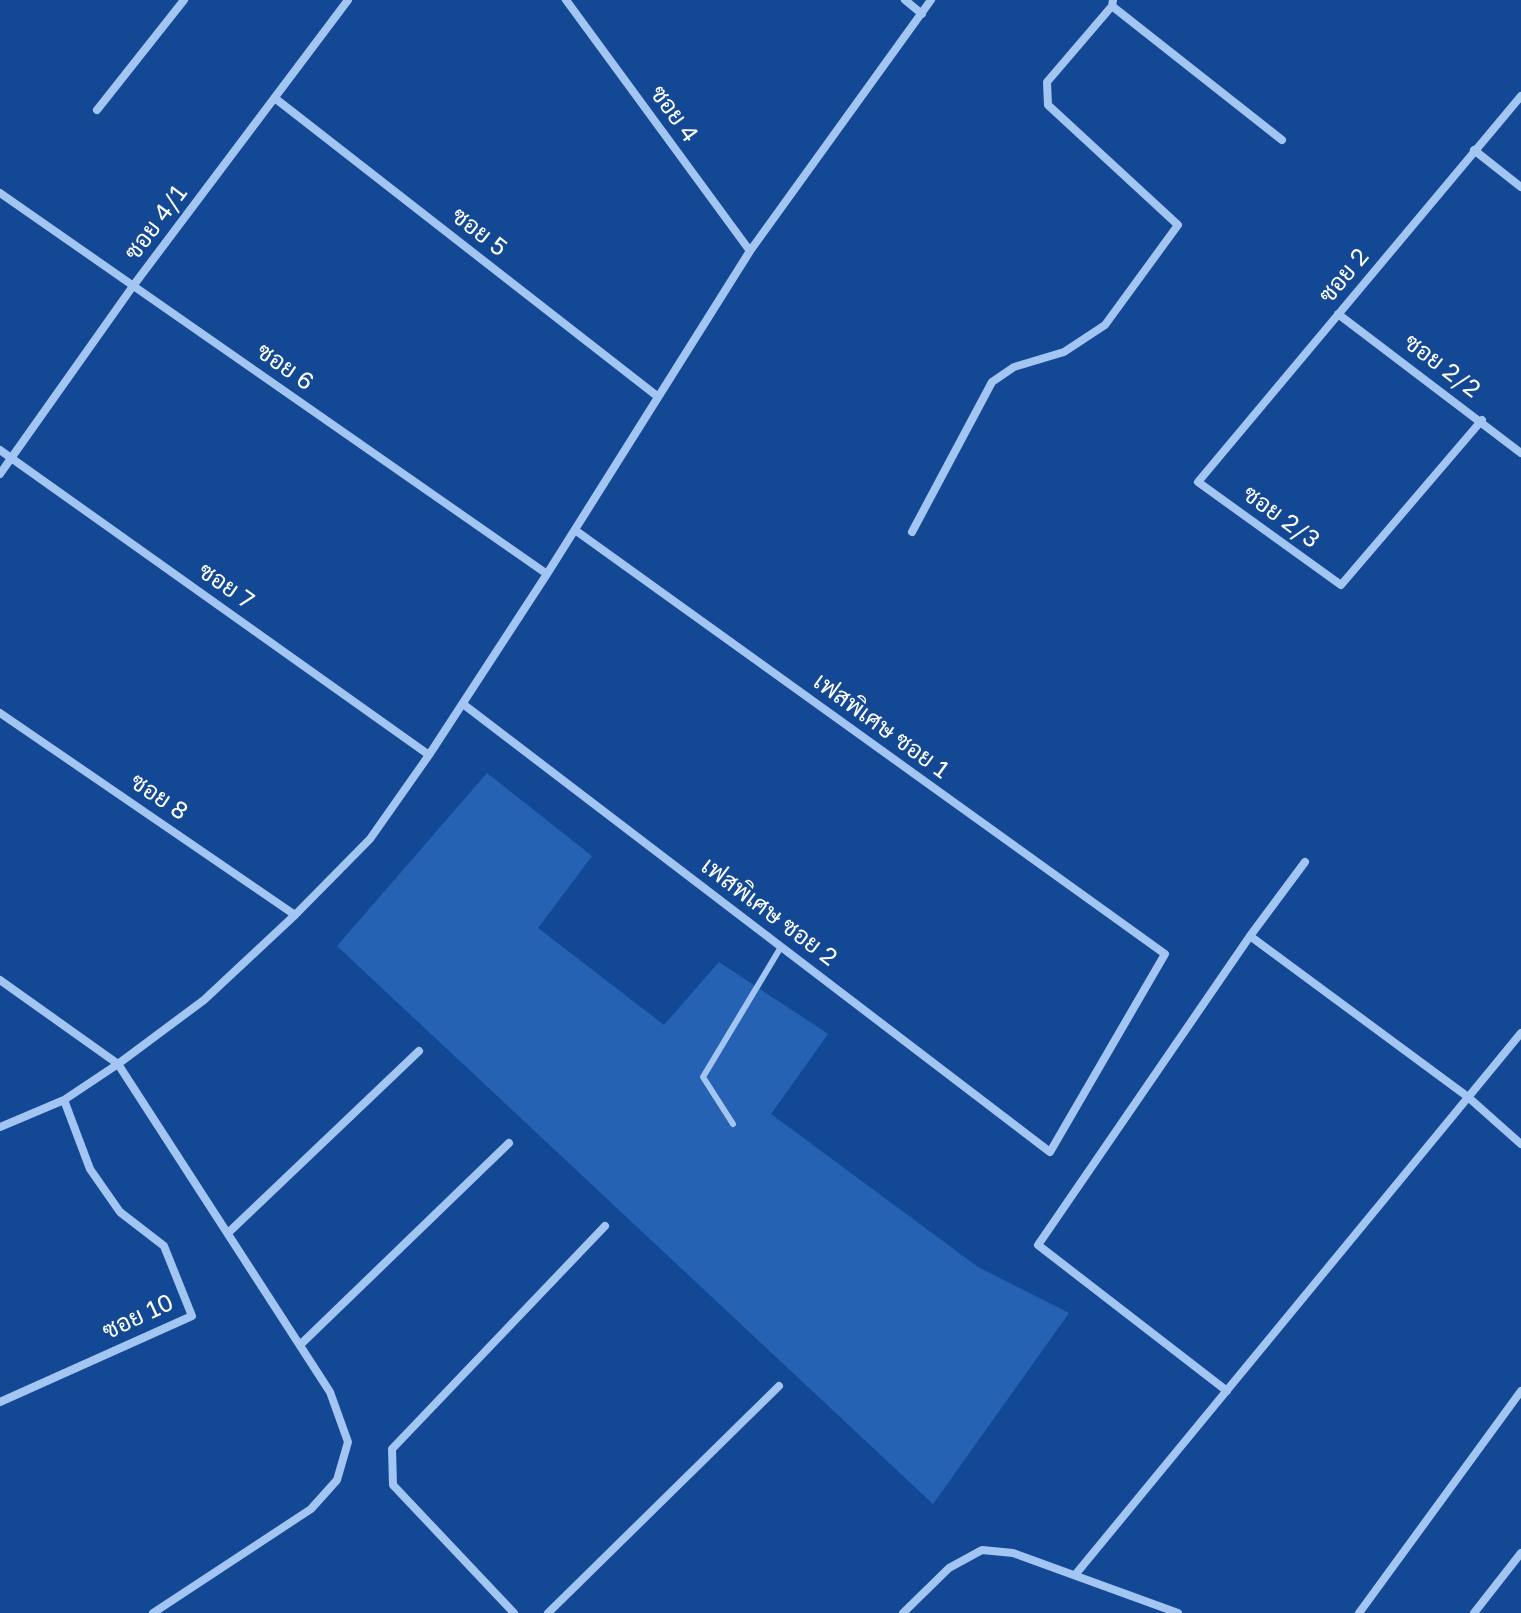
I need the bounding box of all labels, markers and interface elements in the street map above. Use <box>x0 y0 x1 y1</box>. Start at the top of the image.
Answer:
street label: ซอย 4 <box>644 80 704 148</box>
street label: ซอย 4/1 <box>119 180 193 266</box>
street label: ซอย 5 <box>446 201 512 263</box>
street label: ซอย 2 <box>1313 243 1375 309</box>
street label: ซอย 2/2 <box>1398 328 1486 404</box>
street label: ซอย 6 <box>251 337 319 397</box>
street label: ซอย 2/3 <box>1237 479 1325 555</box>
street label: ซอย 7 <box>193 557 259 615</box>
street label: เฟสพิเศษ ซอย 1 <box>808 667 954 785</box>
street label: ซอย 8 <box>125 767 193 827</box>
street label: เฟสพิเศษ ซอย 2 <box>695 852 843 972</box>
street label: ซอย 10 <box>98 1288 178 1346</box>

